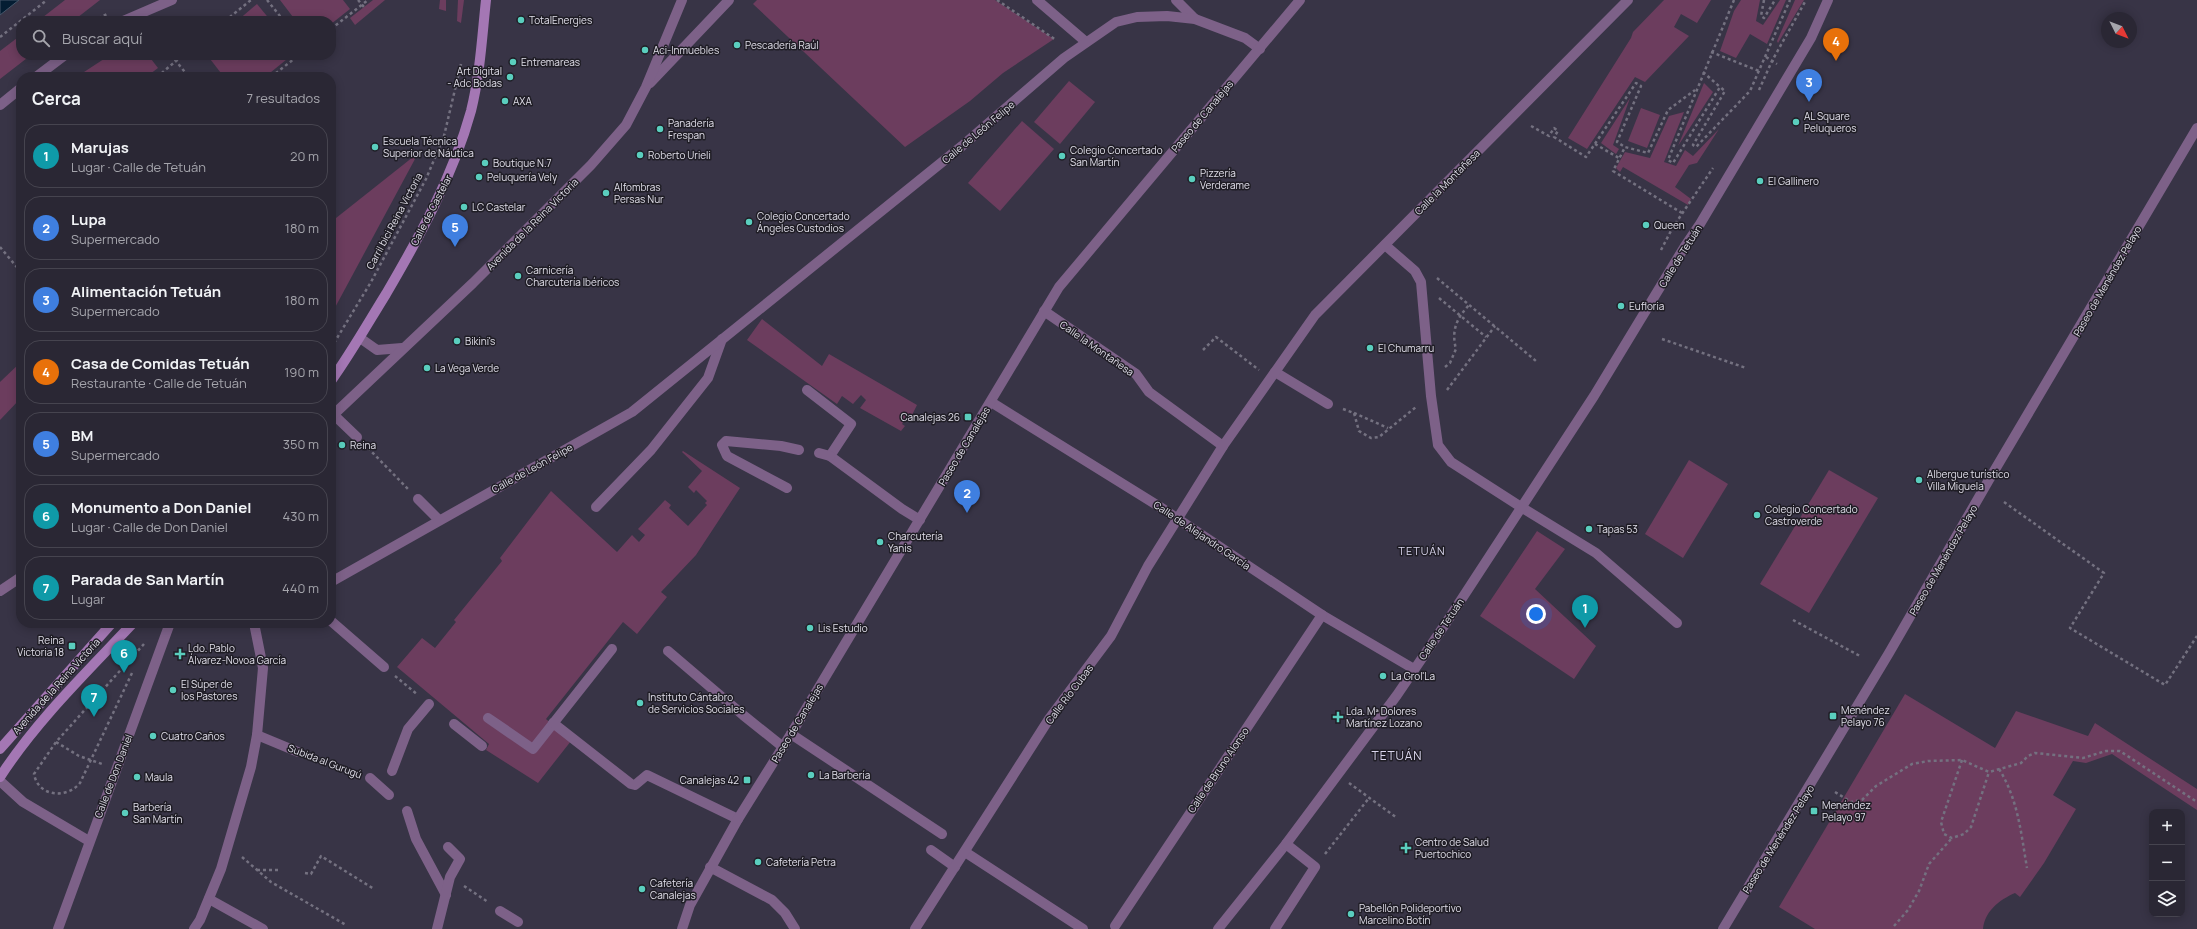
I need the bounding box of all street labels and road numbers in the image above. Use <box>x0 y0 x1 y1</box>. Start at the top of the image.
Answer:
street label: Paseo de Canalejas <box>1168 77 1236 155</box>
street label: Calle de León Felipe <box>939 97 1017 167</box>
street label: Calle la Montañesa <box>1411 146 1483 218</box>
street label: Carril bici Reina Victoria <box>363 170 425 272</box>
street label: Calle de Castelar <box>407 172 455 248</box>
street label: Avenida de la Reina Victoria <box>483 175 581 273</box>
street label: Calle de Tetuán <box>1655 222 1705 290</box>
street label: Paseo de Menéndez Pelayo <box>2070 223 2144 339</box>
street label: Calle la Montañesa <box>1057 317 1137 379</box>
street label: Paseo de Canalejas <box>935 404 993 488</box>
street label: Calle de León Felipe <box>489 440 575 496</box>
street label: Calle de Alejandro García <box>1151 497 1253 573</box>
street label: Paseo de Menéndez Pelayo <box>1906 502 1980 618</box>
street label: Calle de Tetuán <box>1415 595 1467 663</box>
street label: Avenida de la Reina Victoria <box>9 635 103 737</box>
street label: Calle Río Cubas <box>1042 661 1096 727</box>
street label: Paseo de Canalejas <box>768 681 826 765</box>
street label: Calle de Bruno Alonso <box>1184 724 1252 815</box>
street label: Calle de Don Daniel <box>91 732 135 820</box>
street label: Subida al Gurugú <box>286 740 364 782</box>
street label: Paseo de Menéndez Pelayo <box>1739 782 1817 896</box>

